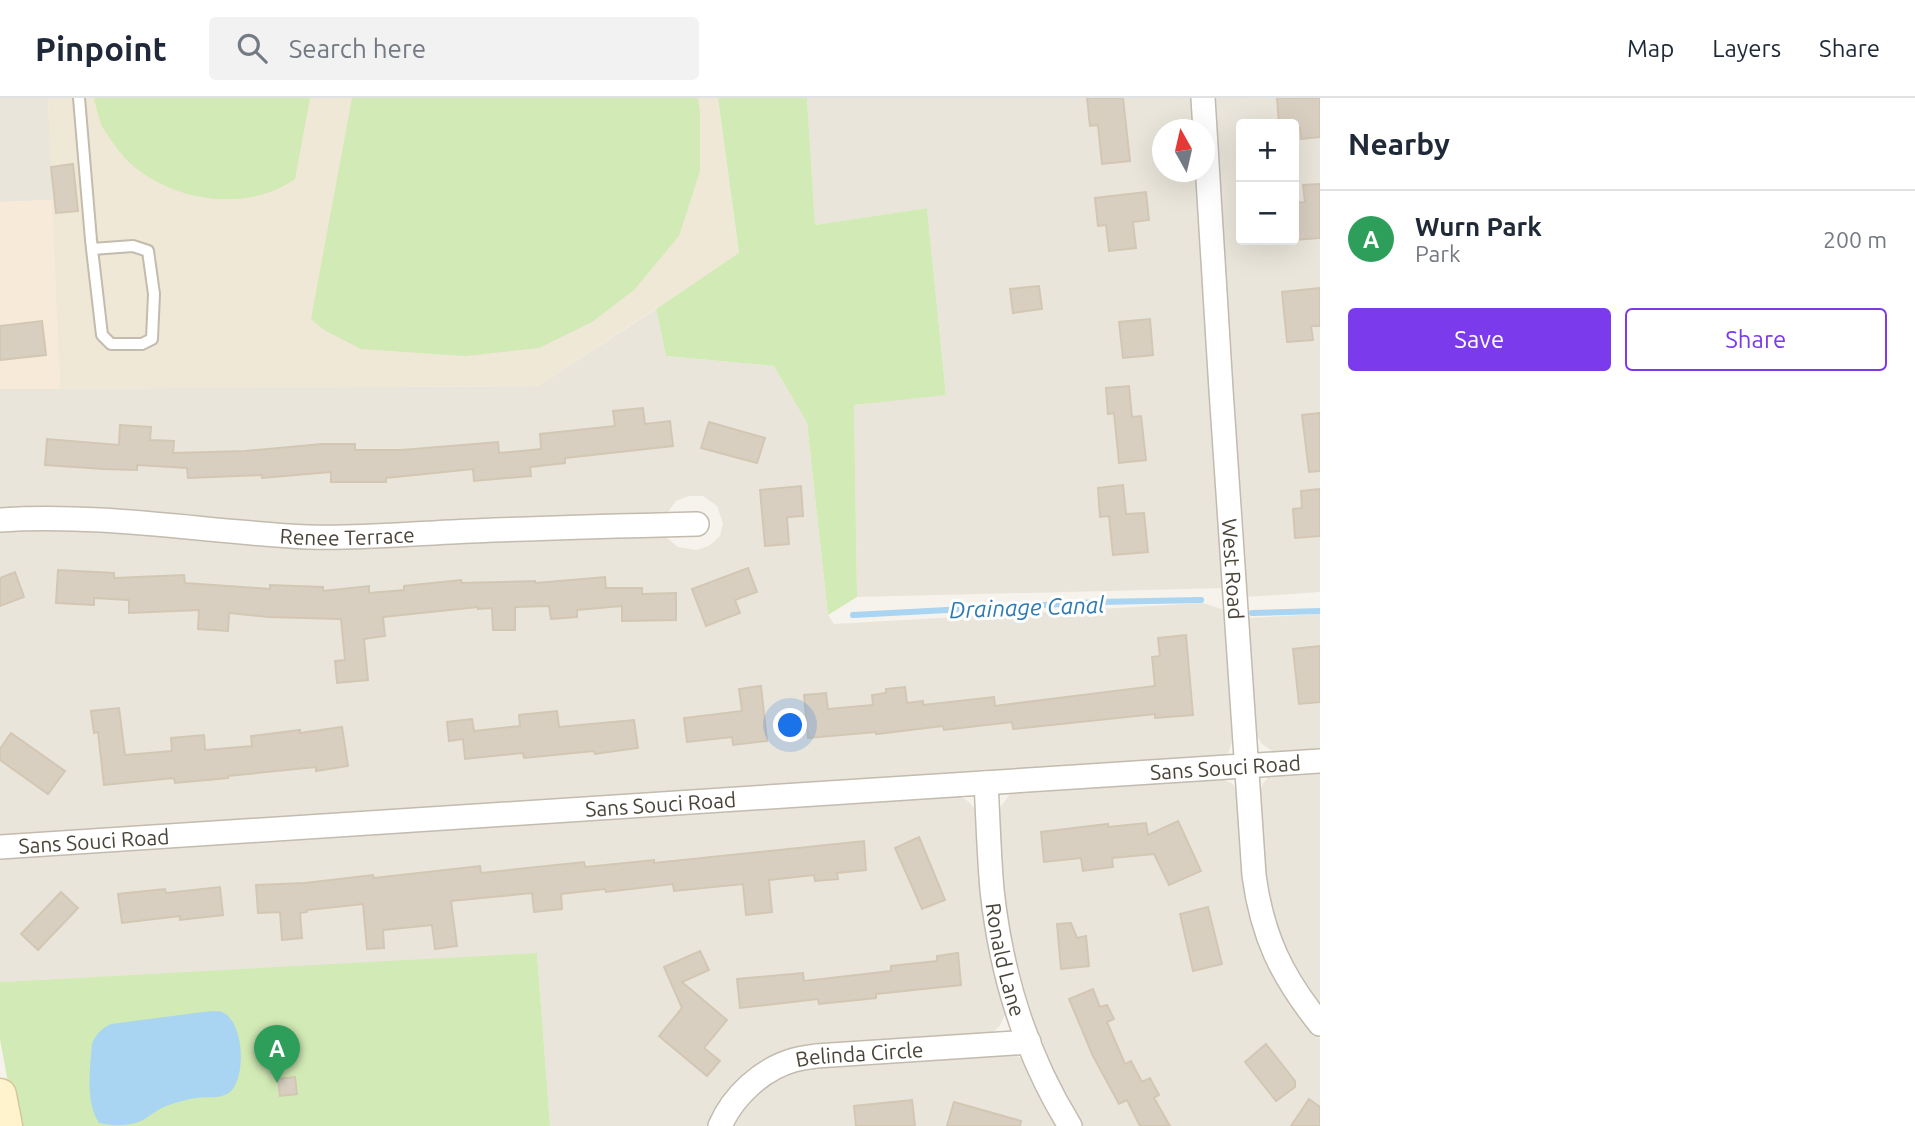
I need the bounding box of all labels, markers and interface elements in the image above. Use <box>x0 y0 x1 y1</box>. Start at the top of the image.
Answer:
search box <box>209 17 699 80</box>
icon: search <box>233 29 271 67</box>
text: Pinpoint <box>35 30 167 67</box>
text: Search here <box>289 34 426 63</box>
text: Map <box>1627 35 1674 62</box>
text: Layers <box>1712 35 1781 62</box>
text: Share <box>1819 35 1880 62</box>
north arrow <box>1152 119 1215 182</box>
map controls <box>1236 119 1299 245</box>
button: + <box>1236 119 1299 182</box>
text: Nearby <box>1348 127 1450 161</box>
button: − <box>1236 182 1299 245</box>
text: Wurn Park <box>1415 212 1542 241</box>
text: A <box>1363 227 1379 252</box>
text: 200 m <box>1823 227 1887 252</box>
text: Park <box>1415 241 1461 266</box>
button: Save <box>1348 308 1611 371</box>
button: Share <box>1625 308 1887 371</box>
street label: West Road <box>1218 518 1249 620</box>
street label: Renee Terrace <box>279 522 415 549</box>
water label: Drainage Canal <box>949 592 1106 622</box>
your location <box>773 708 807 742</box>
street label: Sans Souci Road <box>1149 750 1302 784</box>
street label: Sans Souci Road <box>584 787 737 821</box>
street label: Sans Souci Road <box>18 824 170 858</box>
street label: Ronald Lane <box>982 901 1030 1019</box>
pin: A <box>254 1025 300 1083</box>
street label: Belinda Circle <box>793 1037 924 1071</box>

